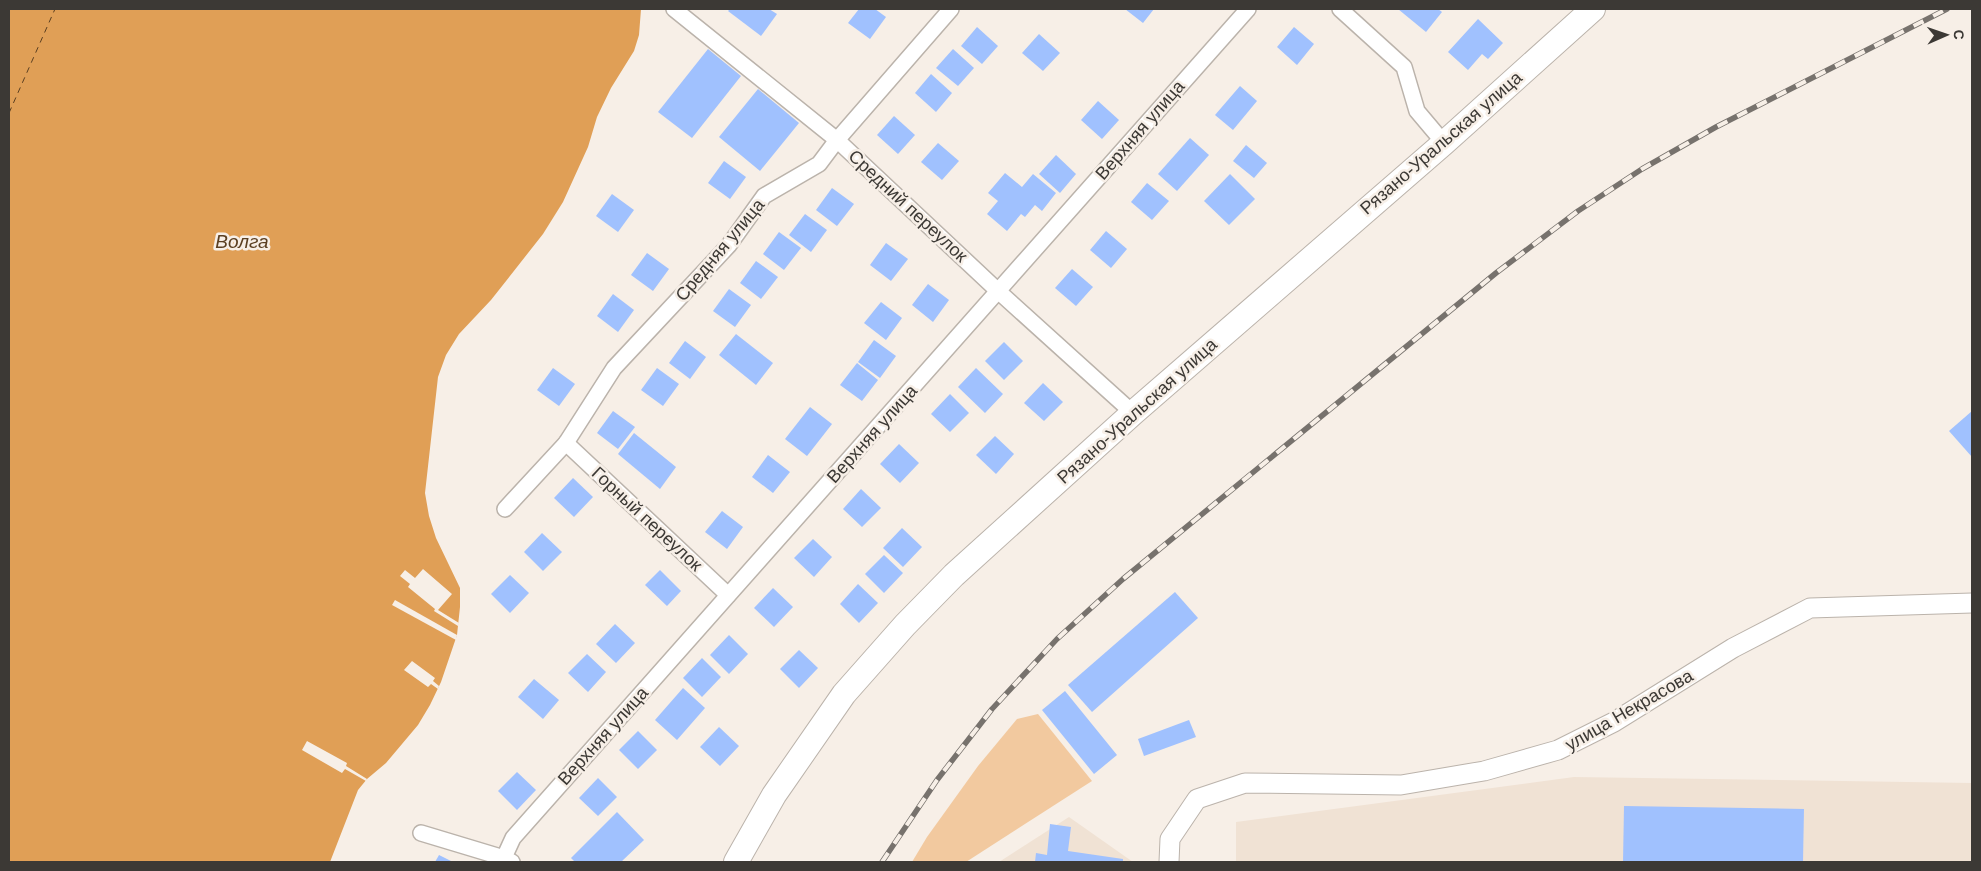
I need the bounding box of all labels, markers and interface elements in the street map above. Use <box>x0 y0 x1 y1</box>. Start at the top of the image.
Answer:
north arrow <box>1921 10 1971 60</box>
text: С <box>1951 29 1967 40</box>
street label: Рязано-Уральская улица <box>1356 67 1527 219</box>
street label: Верхняя улица <box>1092 76 1189 184</box>
street label: Средний переулок <box>845 146 972 266</box>
street label: Средняя улица <box>672 194 769 305</box>
water label: Волга <box>215 231 269 252</box>
street label: Рязано-Уральская улица <box>1053 334 1221 488</box>
street label: Верхняя улица <box>823 380 922 487</box>
street label: Горный переулок <box>588 463 706 575</box>
street label: улица Некрасова <box>1562 665 1697 755</box>
street label: Верхняя улица <box>554 682 653 789</box>

